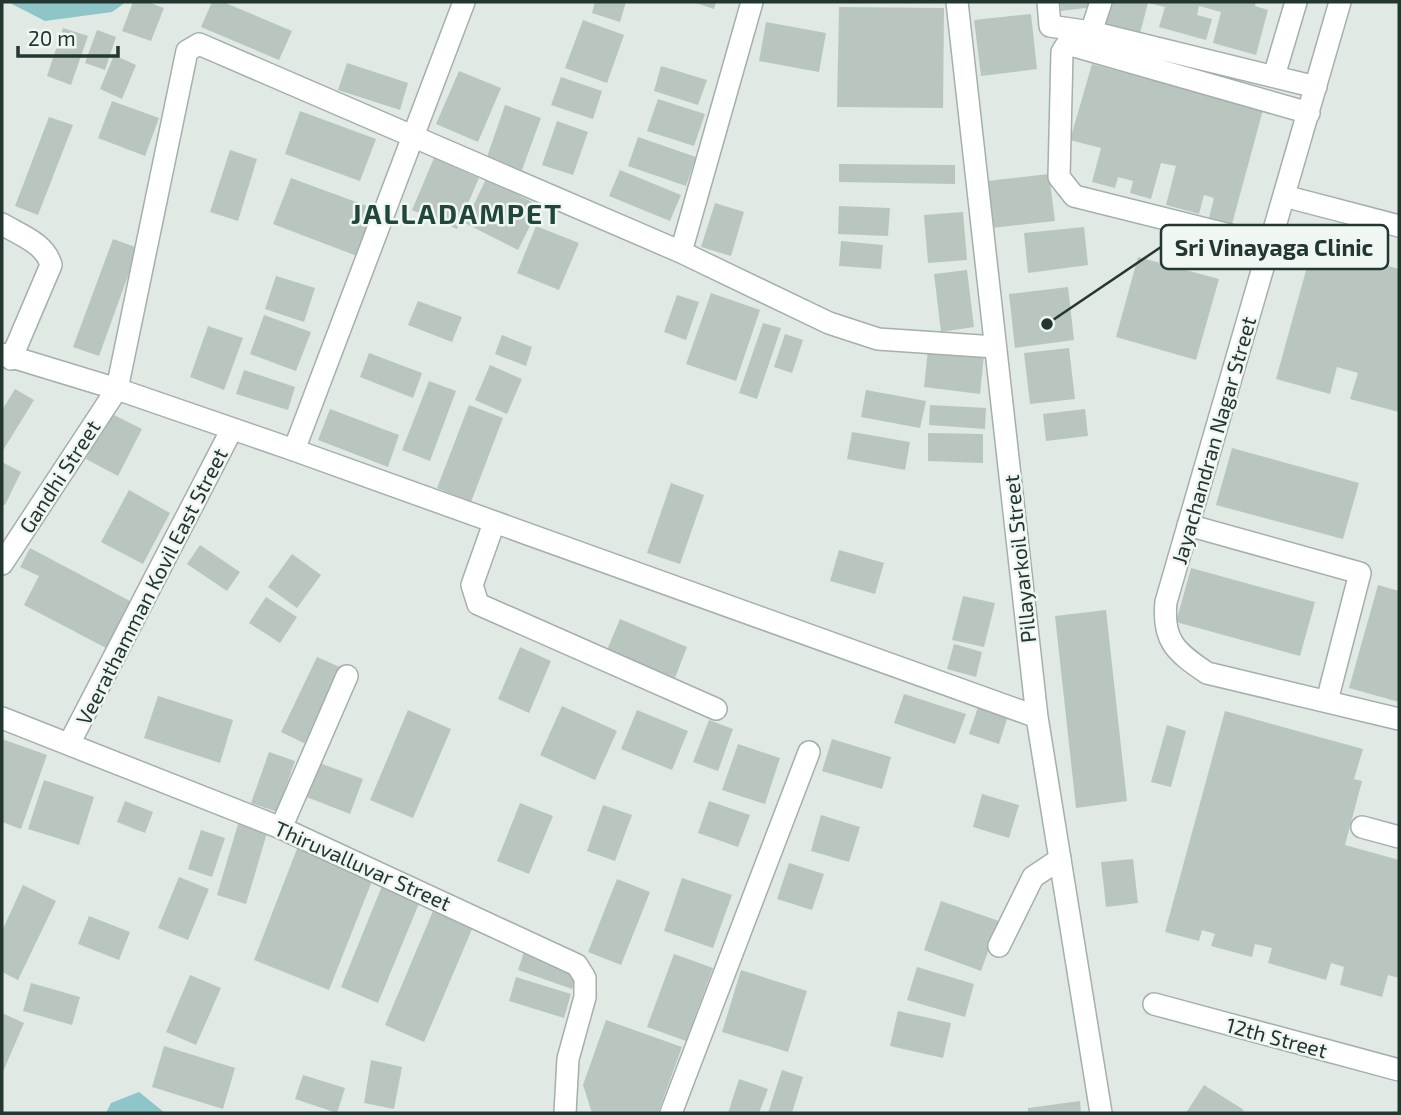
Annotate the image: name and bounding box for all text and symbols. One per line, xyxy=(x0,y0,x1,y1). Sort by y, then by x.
scale bar xyxy=(18,14,117,58)
text: 20 m xyxy=(28,25,76,50)
district label: JALLADAMPET xyxy=(351,196,563,230)
callout: Sri Vinayaga Clinic xyxy=(1161,225,1388,269)
text: Sri Vinayaga Clinic xyxy=(1175,233,1374,261)
street label: Jayachandran Nagar Street xyxy=(1166,313,1260,567)
street label: Gandhi Street xyxy=(13,415,105,537)
street label: Veerathamman Kovil East Street xyxy=(70,444,232,728)
street label: Pillayarkoil Street xyxy=(998,474,1040,644)
street label: Thiruvalluvar Street xyxy=(271,815,455,915)
street label: 12th Street xyxy=(1224,1012,1330,1062)

